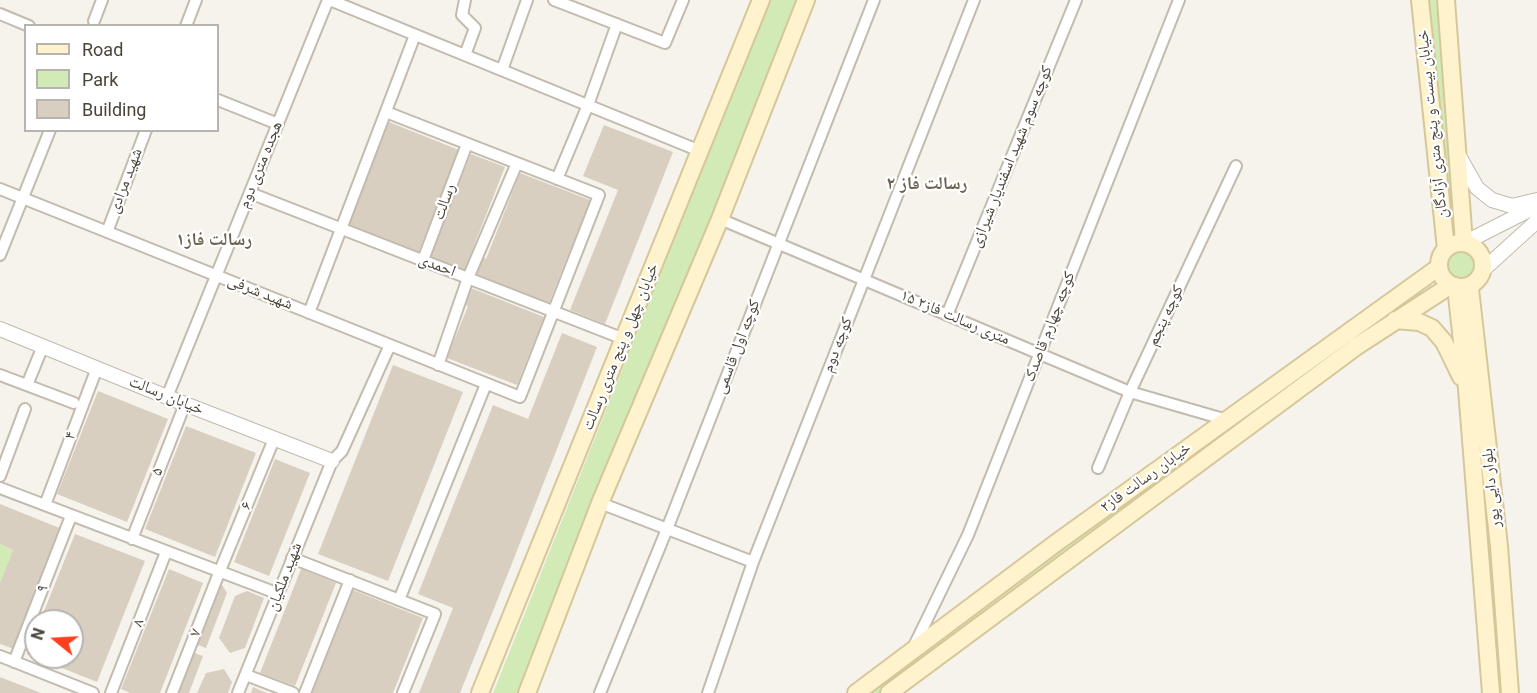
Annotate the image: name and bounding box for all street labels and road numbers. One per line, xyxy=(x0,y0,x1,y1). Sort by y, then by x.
street label: خیابان بیست و پنج متری آزادگان xyxy=(1414,29,1452,219)
street label: کوچه سوم شهید اسفندیار شیرازی xyxy=(967,63,1057,251)
street label: هجده متری دوم xyxy=(235,119,287,211)
street label: شهید مرادی xyxy=(105,146,147,216)
street label: رسالت xyxy=(430,181,460,223)
street label: احمدی xyxy=(416,250,458,282)
street label: خیابان چهل و پنج متری رسالت xyxy=(579,261,663,433)
street label: کوچه چهارم قاصدک xyxy=(1020,269,1080,385)
street label: شهید شرفی xyxy=(225,271,295,315)
street label: کوچه پنجم xyxy=(1144,283,1188,349)
street label: ۱۵ متری رسالت فاز۲ xyxy=(897,286,1013,350)
street label: کوچه اول قاسمی xyxy=(711,297,765,397)
street label: کوچه دوم xyxy=(819,315,857,375)
street label: خیابان رسالت xyxy=(126,372,206,420)
street label: ۴ xyxy=(61,429,81,443)
street label: خیابان رسالت فاز۲ xyxy=(1097,439,1195,517)
street label: بلوار دایی پور xyxy=(1478,447,1506,529)
street label: ۵ xyxy=(148,465,168,479)
street label: ۶ xyxy=(237,499,257,513)
street label: شهید ملکیان xyxy=(263,540,307,614)
street label: ۹ xyxy=(33,582,53,596)
street label: ۸ xyxy=(129,616,149,630)
street label: ۷ xyxy=(186,626,206,640)

